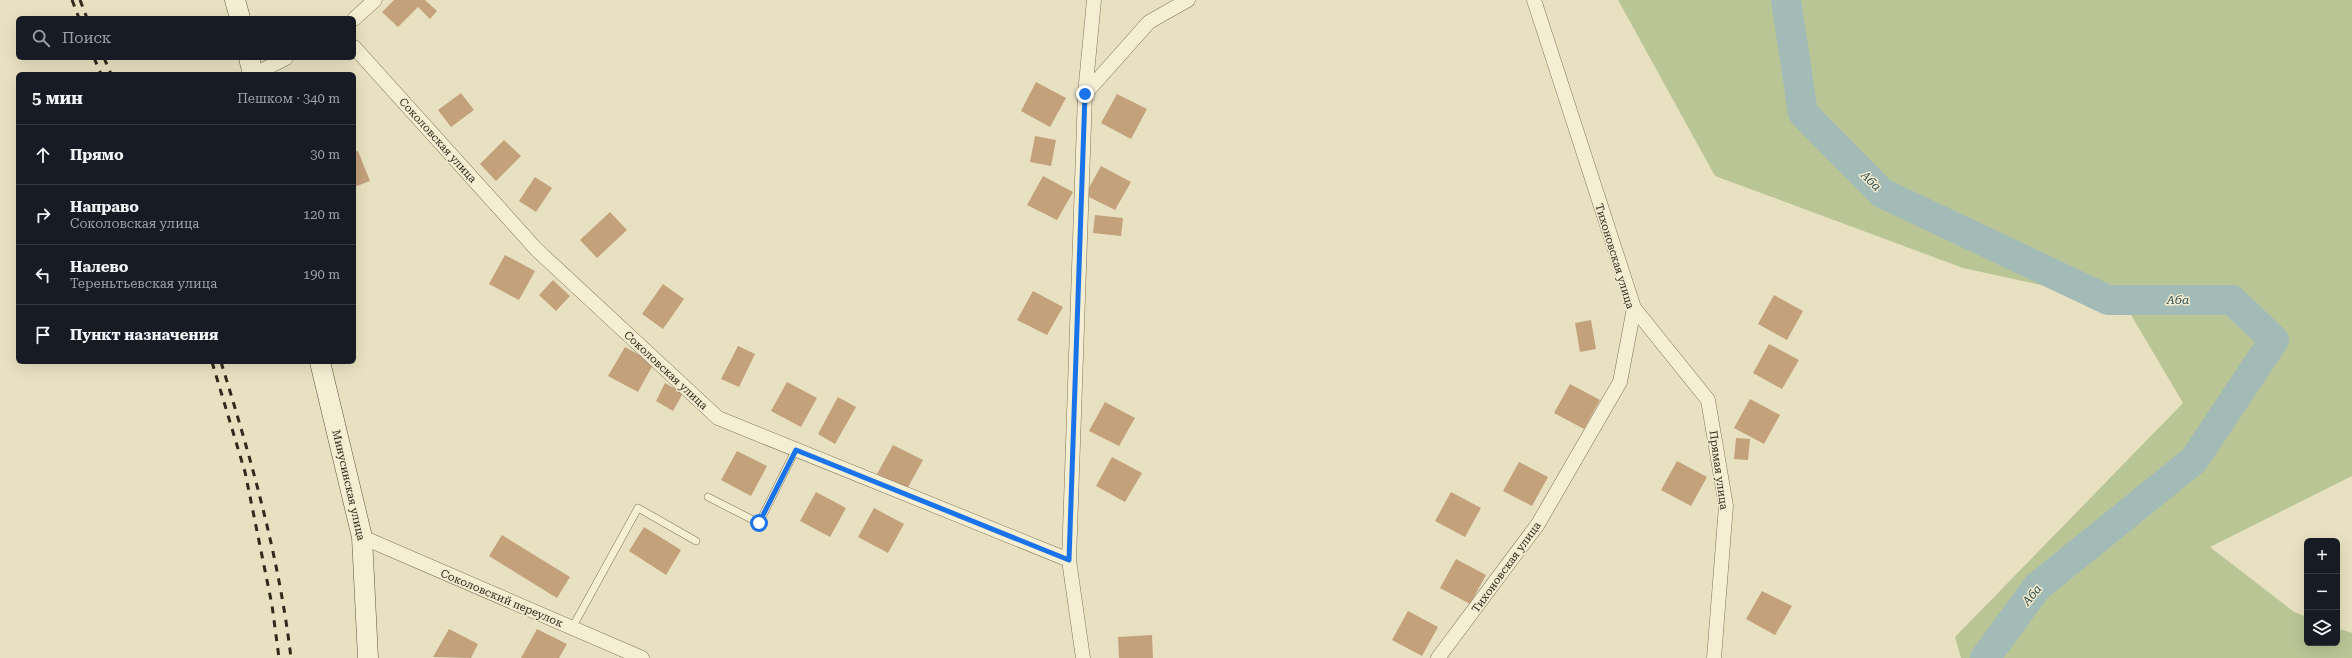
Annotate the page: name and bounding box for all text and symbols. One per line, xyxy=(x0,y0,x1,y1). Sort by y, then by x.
search box xyxy=(16,16,356,60)
icon: search xyxy=(30,27,52,49)
text: Поиск xyxy=(62,29,111,47)
route end xyxy=(1076,85,1094,103)
text: 5 мин xyxy=(32,88,83,108)
text: Пешком · 340 m xyxy=(237,91,340,106)
street label: Соколовская улица xyxy=(396,95,479,185)
icon: ahead xyxy=(32,144,54,166)
text: Прямо xyxy=(70,146,124,164)
text: 30 m xyxy=(310,147,340,162)
water label: Аба xyxy=(1857,167,1884,194)
text: Направо xyxy=(70,198,139,216)
street label: Тихоновская улица xyxy=(1592,202,1637,310)
icon: right xyxy=(32,204,54,226)
text: 120 m xyxy=(303,207,340,222)
text: Соколовская улица xyxy=(70,216,199,231)
text: Налево xyxy=(70,258,129,276)
icon: left xyxy=(32,264,54,286)
text: 190 m xyxy=(303,267,340,282)
text: Тереньтьевская улица xyxy=(70,276,217,291)
water label: Аба xyxy=(2166,293,2189,307)
icon: arrive xyxy=(32,324,54,346)
text: Пункт назначения xyxy=(70,326,218,344)
street label: Соколовская улица xyxy=(621,328,710,412)
street label: Минусинская улица xyxy=(329,428,368,542)
street label: Прямая улица xyxy=(1706,430,1731,511)
route start xyxy=(750,514,768,532)
street label: Тихоновская улица xyxy=(1469,519,1544,615)
map controls xyxy=(2304,538,2340,646)
button: + xyxy=(2304,538,2340,574)
street label: Соколовский переулок xyxy=(439,567,565,630)
button: − xyxy=(2304,574,2340,610)
water label: Аба xyxy=(2019,582,2045,609)
button: layers xyxy=(2304,610,2340,646)

